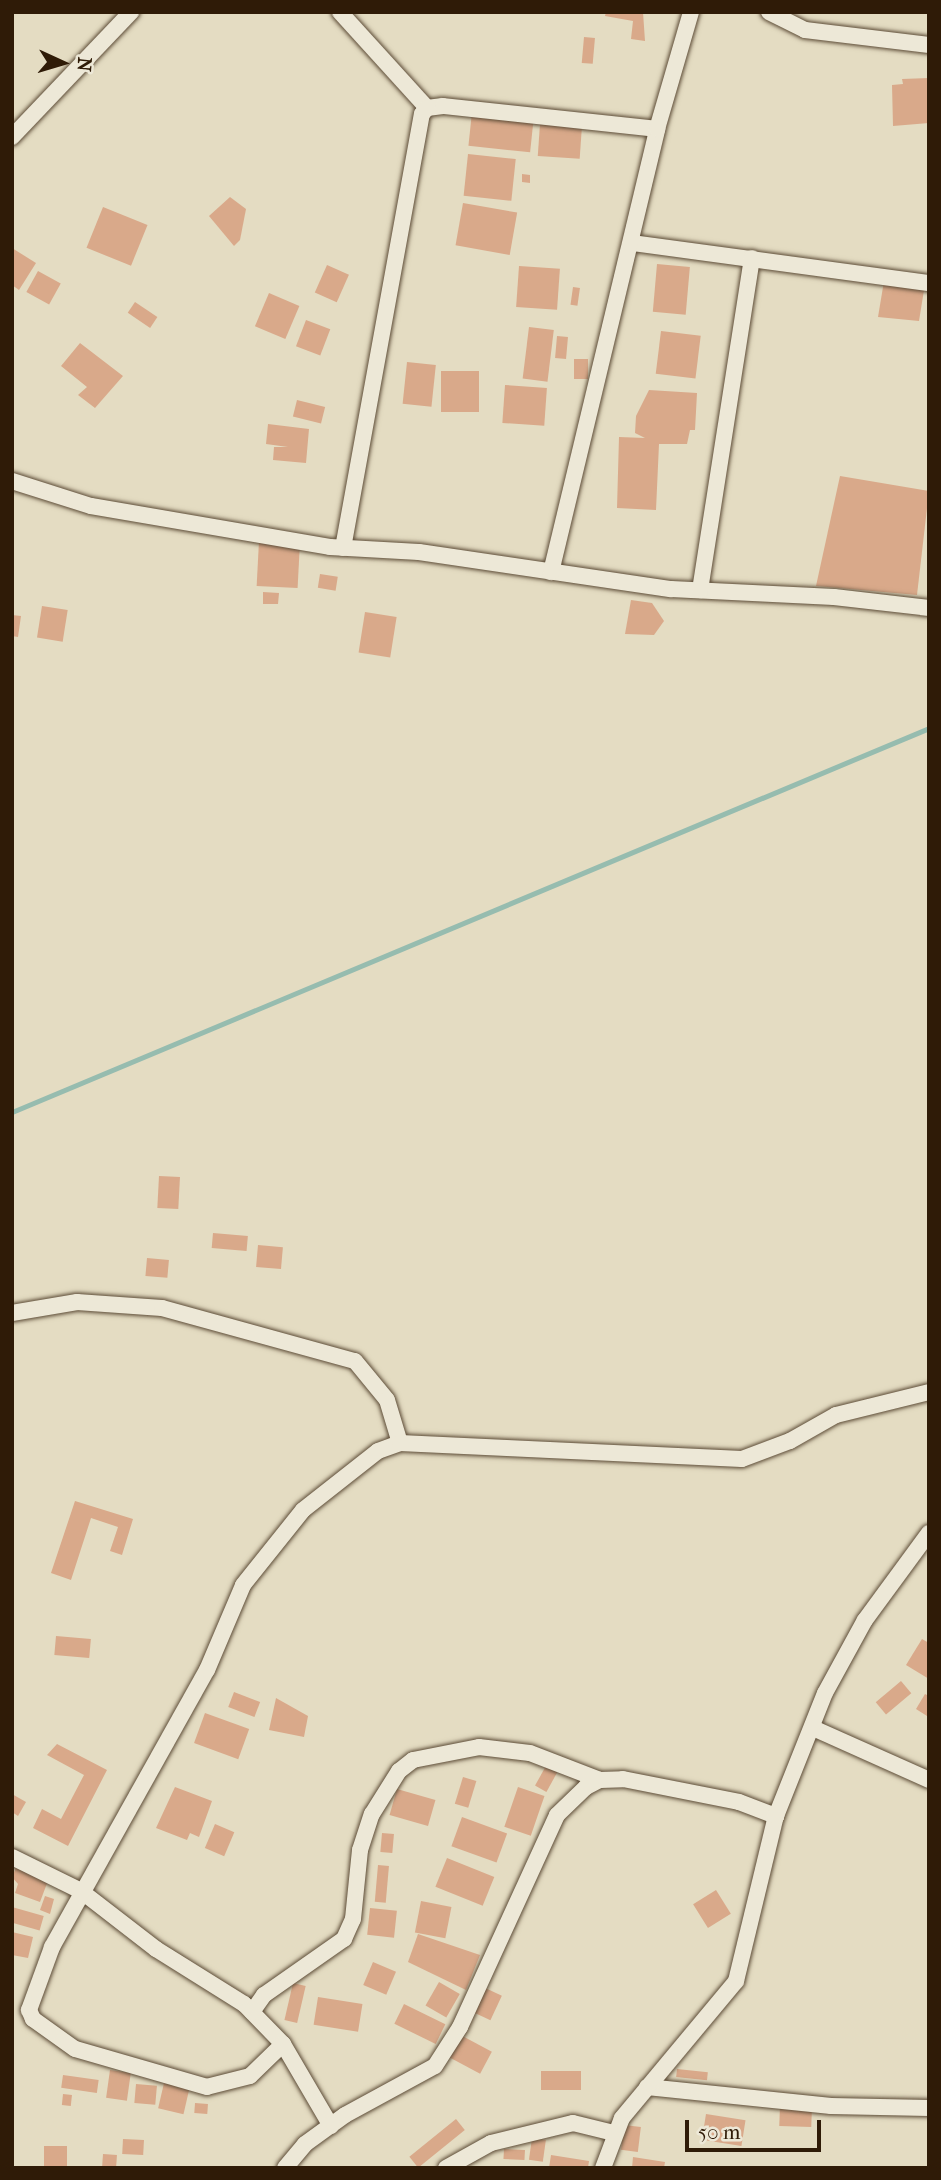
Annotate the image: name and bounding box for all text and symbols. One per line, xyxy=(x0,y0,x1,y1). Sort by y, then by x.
north arrow xyxy=(28,28,98,98)
text: N xyxy=(72,56,95,72)
scale bar xyxy=(689,2106,825,2150)
text: 50 m xyxy=(698,2120,741,2144)

